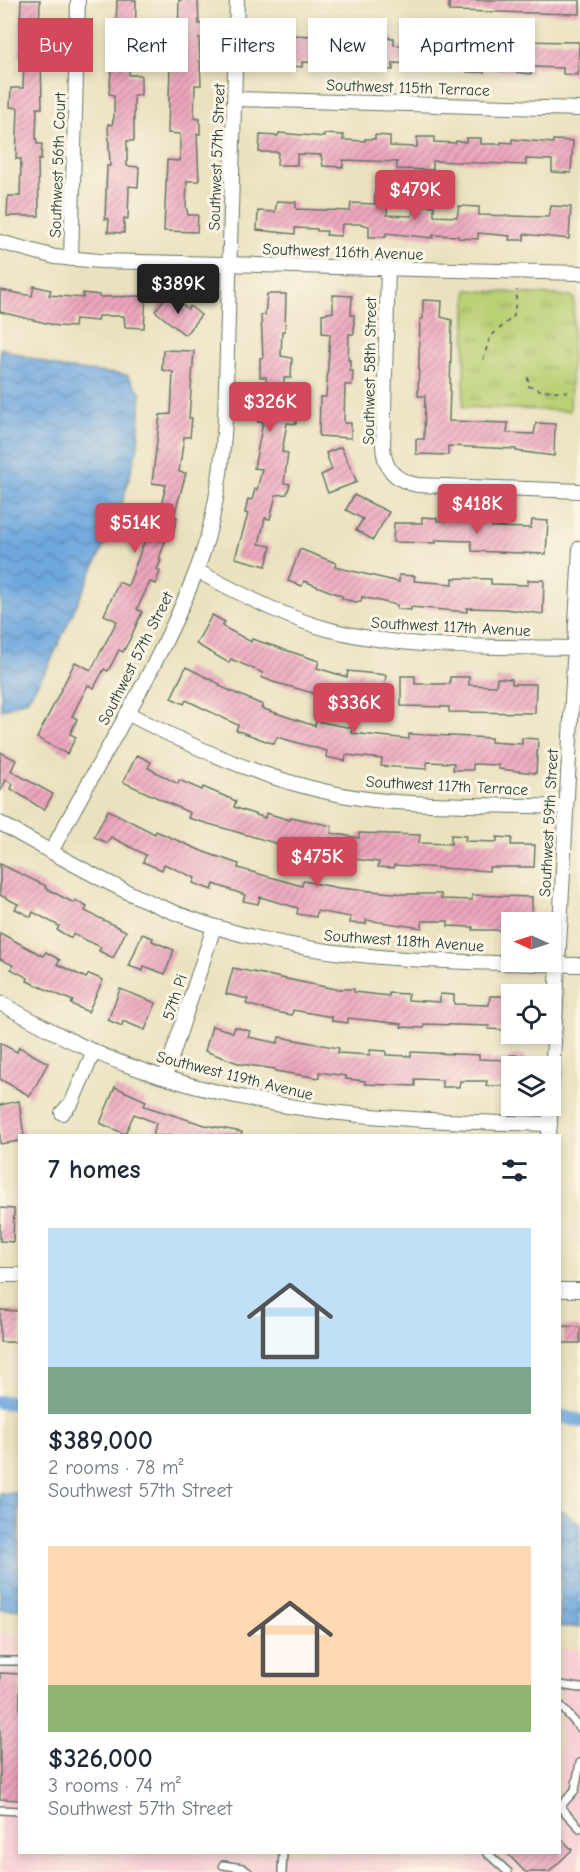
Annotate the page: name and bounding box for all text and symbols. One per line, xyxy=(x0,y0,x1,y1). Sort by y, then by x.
chip: Buy xyxy=(18,18,93,72)
chip: Rent xyxy=(105,18,188,72)
chip: Filters xyxy=(200,18,296,72)
chip: New xyxy=(308,18,387,72)
chip: Apartment xyxy=(399,18,535,72)
street label: Southwest 115th Terrace xyxy=(326,76,490,100)
street label: Southwest 57th Street xyxy=(205,83,229,231)
street label: Southwest 56th Court xyxy=(46,91,70,238)
pin: $479K xyxy=(373,170,457,221)
text: $479K xyxy=(389,178,441,201)
street label: Southwest 116th Avenue xyxy=(262,240,424,264)
pin: $389K xyxy=(136,264,220,315)
text: $389K xyxy=(151,272,205,295)
street label: Southwest 58th Street xyxy=(360,296,380,445)
pin: $326K xyxy=(228,382,312,433)
text: $326K xyxy=(243,390,297,413)
pin: $418K xyxy=(435,484,519,535)
text: $418K xyxy=(452,492,502,515)
pin: $514K xyxy=(93,503,177,554)
text: $514K xyxy=(110,511,160,534)
street label: Southwest 57th Street xyxy=(94,588,178,728)
street label: Southwest 117th Avenue xyxy=(371,614,531,640)
pin: $336K xyxy=(312,683,396,734)
text: $336K xyxy=(327,691,381,714)
street label: Southwest 59th Street xyxy=(536,748,562,898)
street label: Southwest 117th Terrace xyxy=(365,773,529,799)
pin: $475K xyxy=(275,837,359,888)
text: $475K xyxy=(291,845,343,868)
north arrow xyxy=(501,912,561,972)
map controls xyxy=(501,912,561,1116)
street label: Southwest 118th Avenue xyxy=(323,926,485,956)
street label: 57th Pi xyxy=(159,972,191,1023)
button: locate xyxy=(501,984,561,1044)
street label: Southwest 119th Avenue xyxy=(155,1048,315,1104)
button: layers xyxy=(501,1056,561,1116)
icon: filters xyxy=(498,1154,531,1187)
text: 7 homes xyxy=(48,1155,141,1185)
icon: home xyxy=(236,1267,344,1375)
text: $389,000 xyxy=(48,1426,153,1456)
text: 2 rooms · 78 m² xyxy=(48,1456,184,1479)
text: Southwest 57th Street xyxy=(48,1479,232,1502)
icon: home xyxy=(236,1585,344,1693)
text: $326,000 xyxy=(48,1744,153,1774)
text: 3 rooms · 74 m² xyxy=(48,1774,181,1797)
text: Southwest 57th Street xyxy=(48,1797,232,1820)

